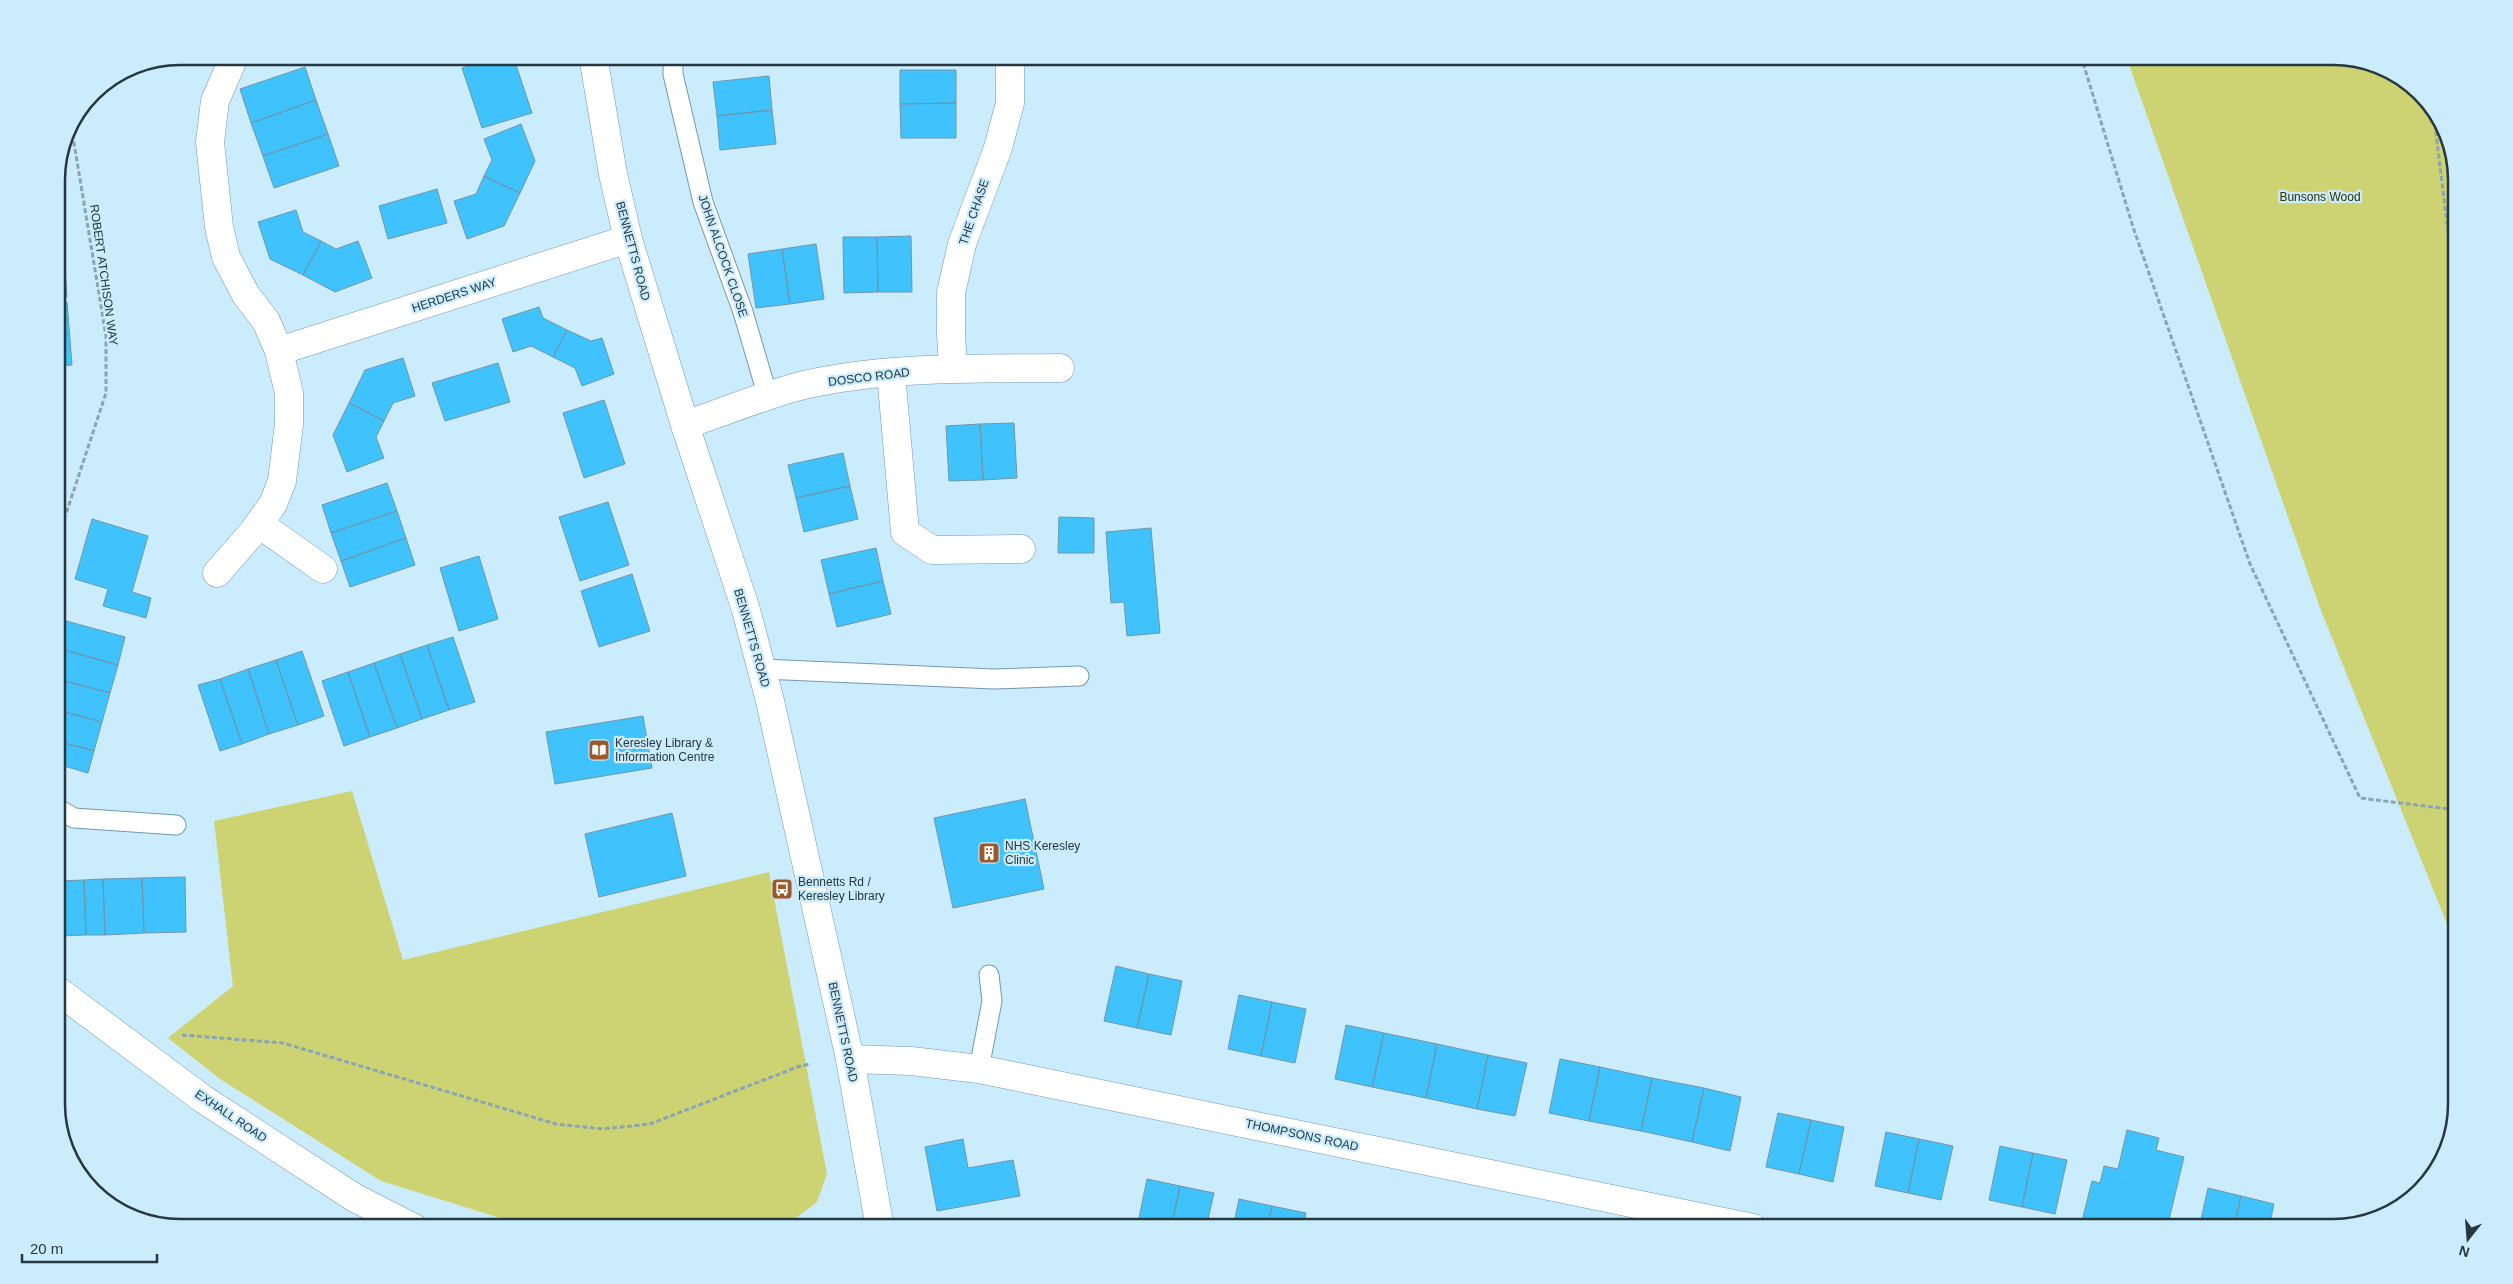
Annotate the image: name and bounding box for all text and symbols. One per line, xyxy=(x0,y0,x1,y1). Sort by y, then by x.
street label: THE CHASE xyxy=(956,177,992,247)
park label: Bunsons Wood xyxy=(2279,190,2361,204)
street label: JOHN ALCOCK CLOSE xyxy=(695,193,751,319)
street label: BENNETTS ROAD xyxy=(613,200,653,302)
street label: ROBERT ATCHISON WAY xyxy=(87,203,121,347)
street label: HERDERS WAY xyxy=(410,275,498,315)
street label: DOSCO ROAD xyxy=(827,365,911,389)
street label: BENNETTS ROAD xyxy=(731,587,773,689)
place label: Keresley Library & Information Centre xyxy=(615,736,715,764)
library icon: Keresley Library & Information Centre xyxy=(587,738,611,762)
place label: NHS Keresley Clinic xyxy=(1005,839,1080,867)
building icon: NHS Keresley Clinic xyxy=(977,841,1001,865)
place label: Bennetts Rd / Keresley Library xyxy=(798,875,885,903)
bus stop icon: Bennetts Rd / Keresley Library xyxy=(770,877,794,901)
street label: BENNETTS ROAD xyxy=(826,981,861,1084)
street label: EXHALL ROAD xyxy=(192,1087,270,1145)
street label: THOMPSONS ROAD xyxy=(1244,1116,1360,1154)
north arrow xyxy=(2443,1214,2493,1264)
scale bar xyxy=(22,1232,158,1264)
text: 20 m xyxy=(30,1240,63,1257)
text: N xyxy=(2457,1242,2471,1261)

